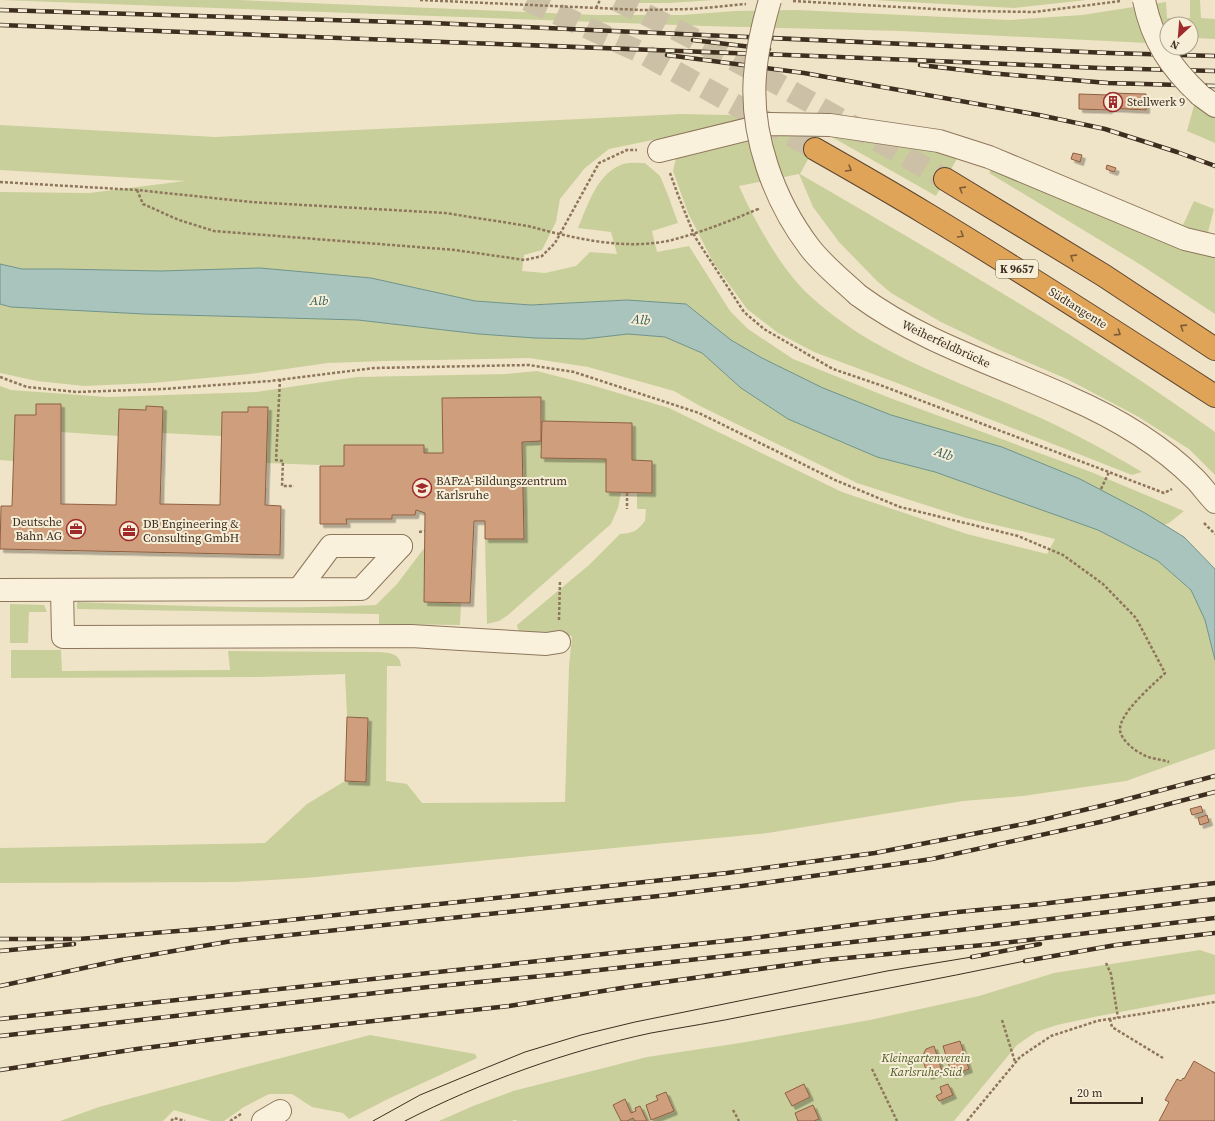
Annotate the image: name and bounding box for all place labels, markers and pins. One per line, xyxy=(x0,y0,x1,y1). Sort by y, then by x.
building icon: Stellwerk 9 xyxy=(1102,91,1124,113)
place label: Stellwerk 9 xyxy=(1127,94,1185,110)
place label: BAFzA-Bildungszentrum Karlsruhe xyxy=(436,473,567,503)
school or university icon: BAFzA-Bildungszentrum Karlsruhe xyxy=(411,477,433,499)
place label: Deutsche Bahn AG xyxy=(12,514,62,544)
place label: DB Engineering & Consulting GmbH xyxy=(143,516,239,546)
office icon: Deutsche Bahn AG xyxy=(65,518,87,540)
office icon: DB Engineering & Consulting GmbH xyxy=(118,520,140,542)

